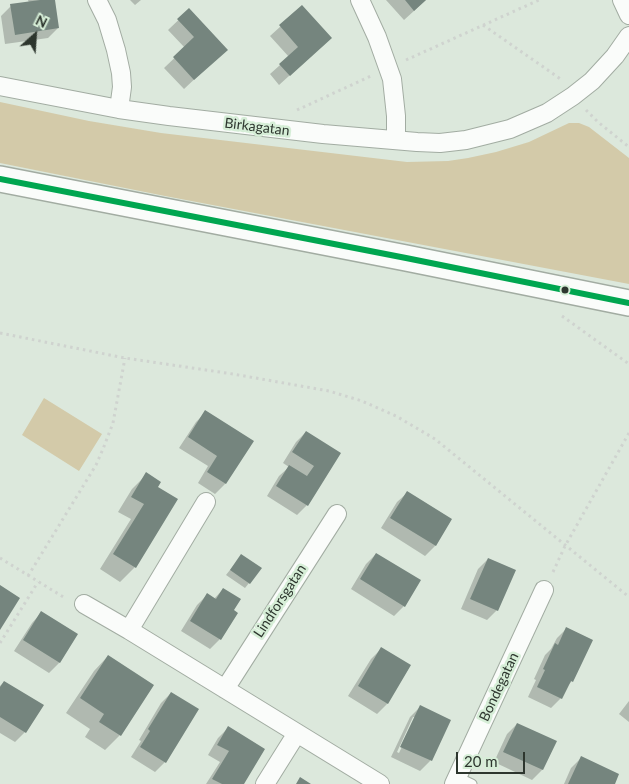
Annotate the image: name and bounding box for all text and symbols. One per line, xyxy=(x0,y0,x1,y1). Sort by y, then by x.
north arrow xyxy=(10,10,60,60)
text: N xyxy=(33,11,50,31)
street label: Birkagatan xyxy=(224,115,290,139)
unlabelled marker xyxy=(560,285,570,295)
street label: Lindforsgatan xyxy=(250,561,310,641)
street label: Bondegatan xyxy=(476,650,522,724)
scale bar xyxy=(459,742,528,774)
text: 20 m xyxy=(464,752,498,770)

